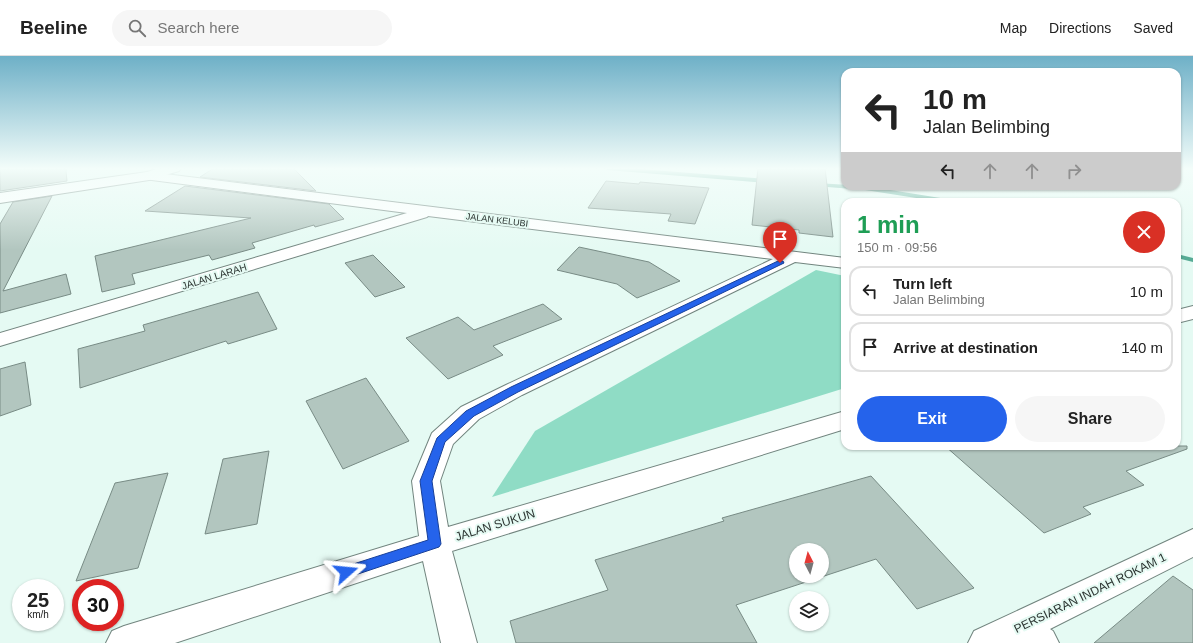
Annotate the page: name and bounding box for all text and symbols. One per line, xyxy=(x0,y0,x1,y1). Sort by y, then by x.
search box xyxy=(112,10,392,46)
text: Beeline xyxy=(20,17,88,38)
icon: search xyxy=(126,17,148,39)
text: Search here xyxy=(158,19,239,36)
text: Map xyxy=(1000,20,1027,36)
text: Directions xyxy=(1049,20,1111,36)
text: Saved xyxy=(1133,20,1173,36)
icon: left xyxy=(857,84,909,136)
text: 10 m xyxy=(923,84,987,115)
text: Jalan Belimbing xyxy=(923,117,1050,137)
icon: left xyxy=(937,160,959,182)
icon: ahead xyxy=(979,160,1001,182)
icon: ahead xyxy=(1021,160,1043,182)
icon: right xyxy=(1063,160,1085,182)
street label: JALAN KELUBI xyxy=(465,211,529,229)
text: 1 min xyxy=(857,211,920,238)
button: close xyxy=(1123,211,1165,253)
pin xyxy=(763,222,797,263)
icon: arrive xyxy=(769,228,791,250)
text: 150 m · 09:56 xyxy=(857,240,937,255)
street label: JALAN LARAH xyxy=(180,261,248,292)
text: Turn left xyxy=(893,275,952,292)
icon: left xyxy=(859,280,881,302)
text: 10 m xyxy=(1130,283,1163,300)
text: Jalan Belimbing xyxy=(893,292,985,307)
icon: arrive xyxy=(859,336,881,358)
text: Arrive at destination xyxy=(893,339,1038,356)
text: 140 m xyxy=(1121,339,1163,356)
button: Exit xyxy=(857,396,1007,442)
button: Share xyxy=(1015,396,1165,442)
street label: JALAN SUKUN xyxy=(453,506,537,544)
north arrow xyxy=(789,543,829,583)
map controls xyxy=(789,543,829,631)
street label: PERSIARAN INDAH ROKAM 1 xyxy=(1012,550,1169,636)
position arrow xyxy=(325,551,367,593)
speed limit sign: 30 xyxy=(72,579,124,631)
text: 25 xyxy=(27,589,49,611)
button: layers xyxy=(789,591,829,631)
text: km/h xyxy=(27,609,49,620)

